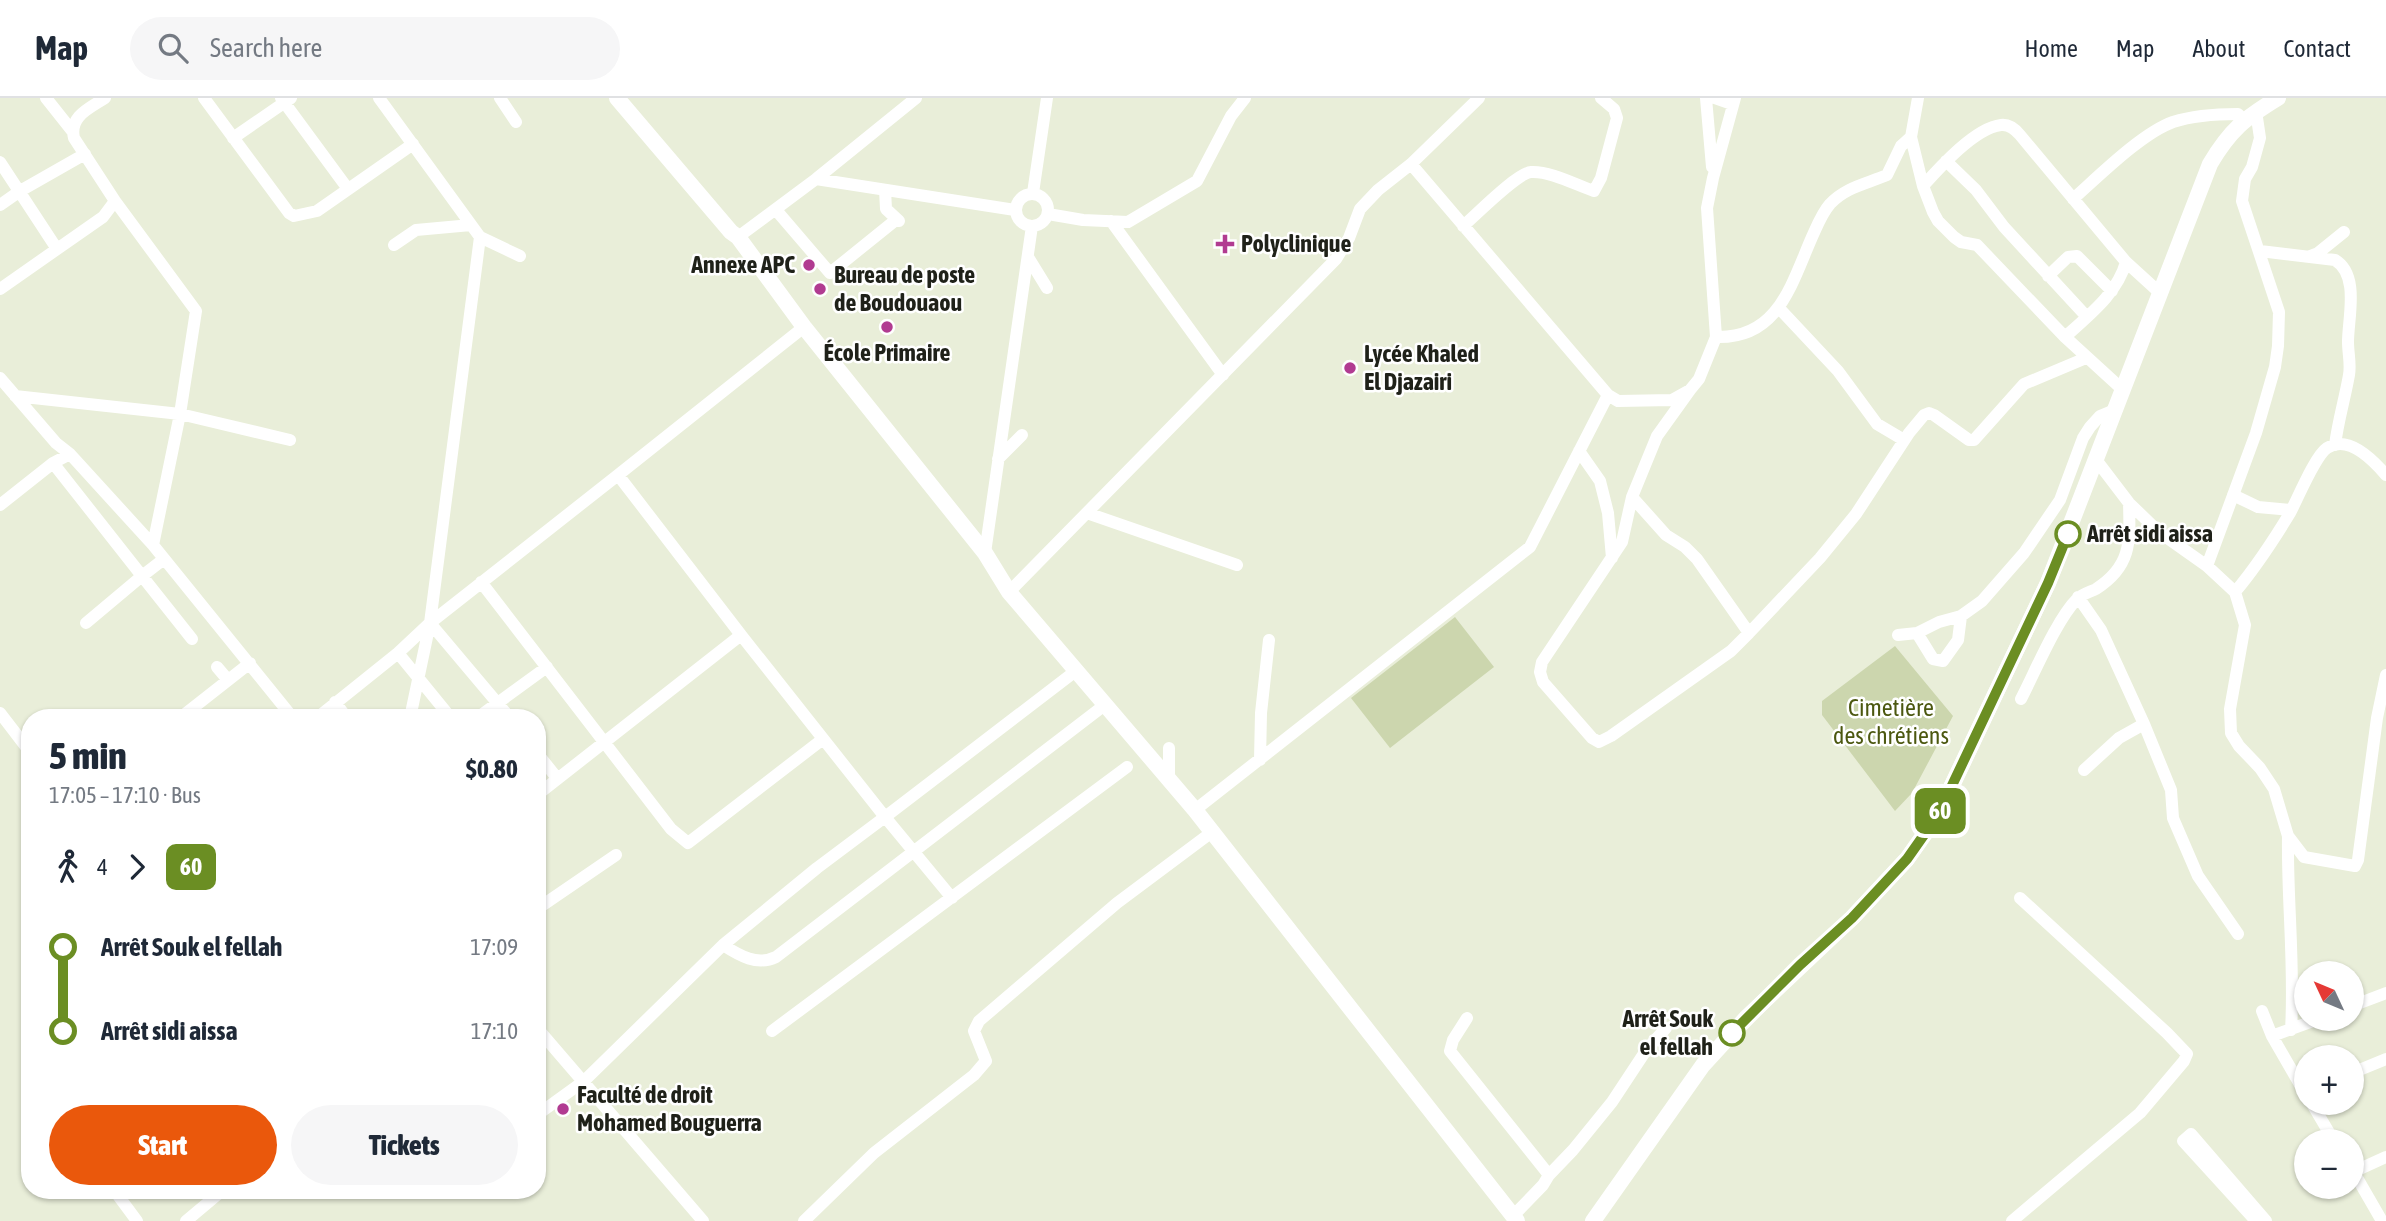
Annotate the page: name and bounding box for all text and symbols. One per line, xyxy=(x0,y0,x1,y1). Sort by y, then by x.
search box xyxy=(130,17,620,80)
text: Map xyxy=(35,29,88,67)
icon: search xyxy=(154,29,192,67)
text: Search here xyxy=(210,33,322,63)
text: Home xyxy=(2024,35,2078,62)
text: Map xyxy=(2116,35,2154,62)
text: About xyxy=(2192,35,2245,62)
text: Contact xyxy=(2283,35,2351,62)
place label: Polyclinique xyxy=(1241,230,1351,257)
marker: Polyclinique xyxy=(1215,234,1235,254)
place label: Annexe APC xyxy=(690,251,795,278)
marker: Annexe APC xyxy=(801,257,817,273)
place label: Bureau de poste de Boudouaou xyxy=(834,261,975,316)
marker: Bureau de poste de Boudouaou xyxy=(812,281,828,297)
marker: École Primaire xyxy=(879,319,895,335)
place label: École Primaire xyxy=(824,339,951,366)
place label: Lycée Khaled El Djazairi xyxy=(1364,340,1479,395)
marker: Lycée Khaled El Djazairi xyxy=(1342,360,1358,376)
place label: Arrêt sidi aissa xyxy=(2086,520,2213,547)
marker: Arrêt sidi aissa xyxy=(2055,521,2081,547)
park label: Cimetière des chrétiens xyxy=(1833,694,1949,749)
text: 5 min xyxy=(49,734,127,777)
text: $0.80 xyxy=(466,754,518,784)
text: 17:05 – 17:10 · Bus xyxy=(49,782,201,808)
line badge: 60 xyxy=(1909,788,1972,834)
text: 60 xyxy=(1929,797,1951,824)
icon: walk xyxy=(49,848,87,886)
icon: forward xyxy=(118,848,156,886)
text: 60 xyxy=(180,853,202,880)
text: 4 xyxy=(97,854,108,880)
text: Arrêt Souk el fellah xyxy=(101,932,282,962)
text: 17:09 xyxy=(470,934,518,960)
north arrow xyxy=(2294,961,2364,1031)
map controls xyxy=(2294,961,2364,1199)
place label: Arrêt Souk el fellah xyxy=(1621,1005,1713,1060)
text: Arrêt sidi aissa xyxy=(101,1016,237,1046)
text: 17:10 xyxy=(471,1018,518,1044)
marker: Arrêt Souk el fellah xyxy=(1719,1020,1745,1046)
button: + xyxy=(2294,1045,2364,1115)
place label: Faculté de droit Mohamed Bouguerra xyxy=(577,1081,762,1136)
marker: Faculté de droit Mohamed Bouguerra xyxy=(555,1101,571,1117)
button: Start xyxy=(49,1105,277,1185)
button: Tickets xyxy=(291,1105,518,1185)
button: − xyxy=(2294,1129,2364,1199)

